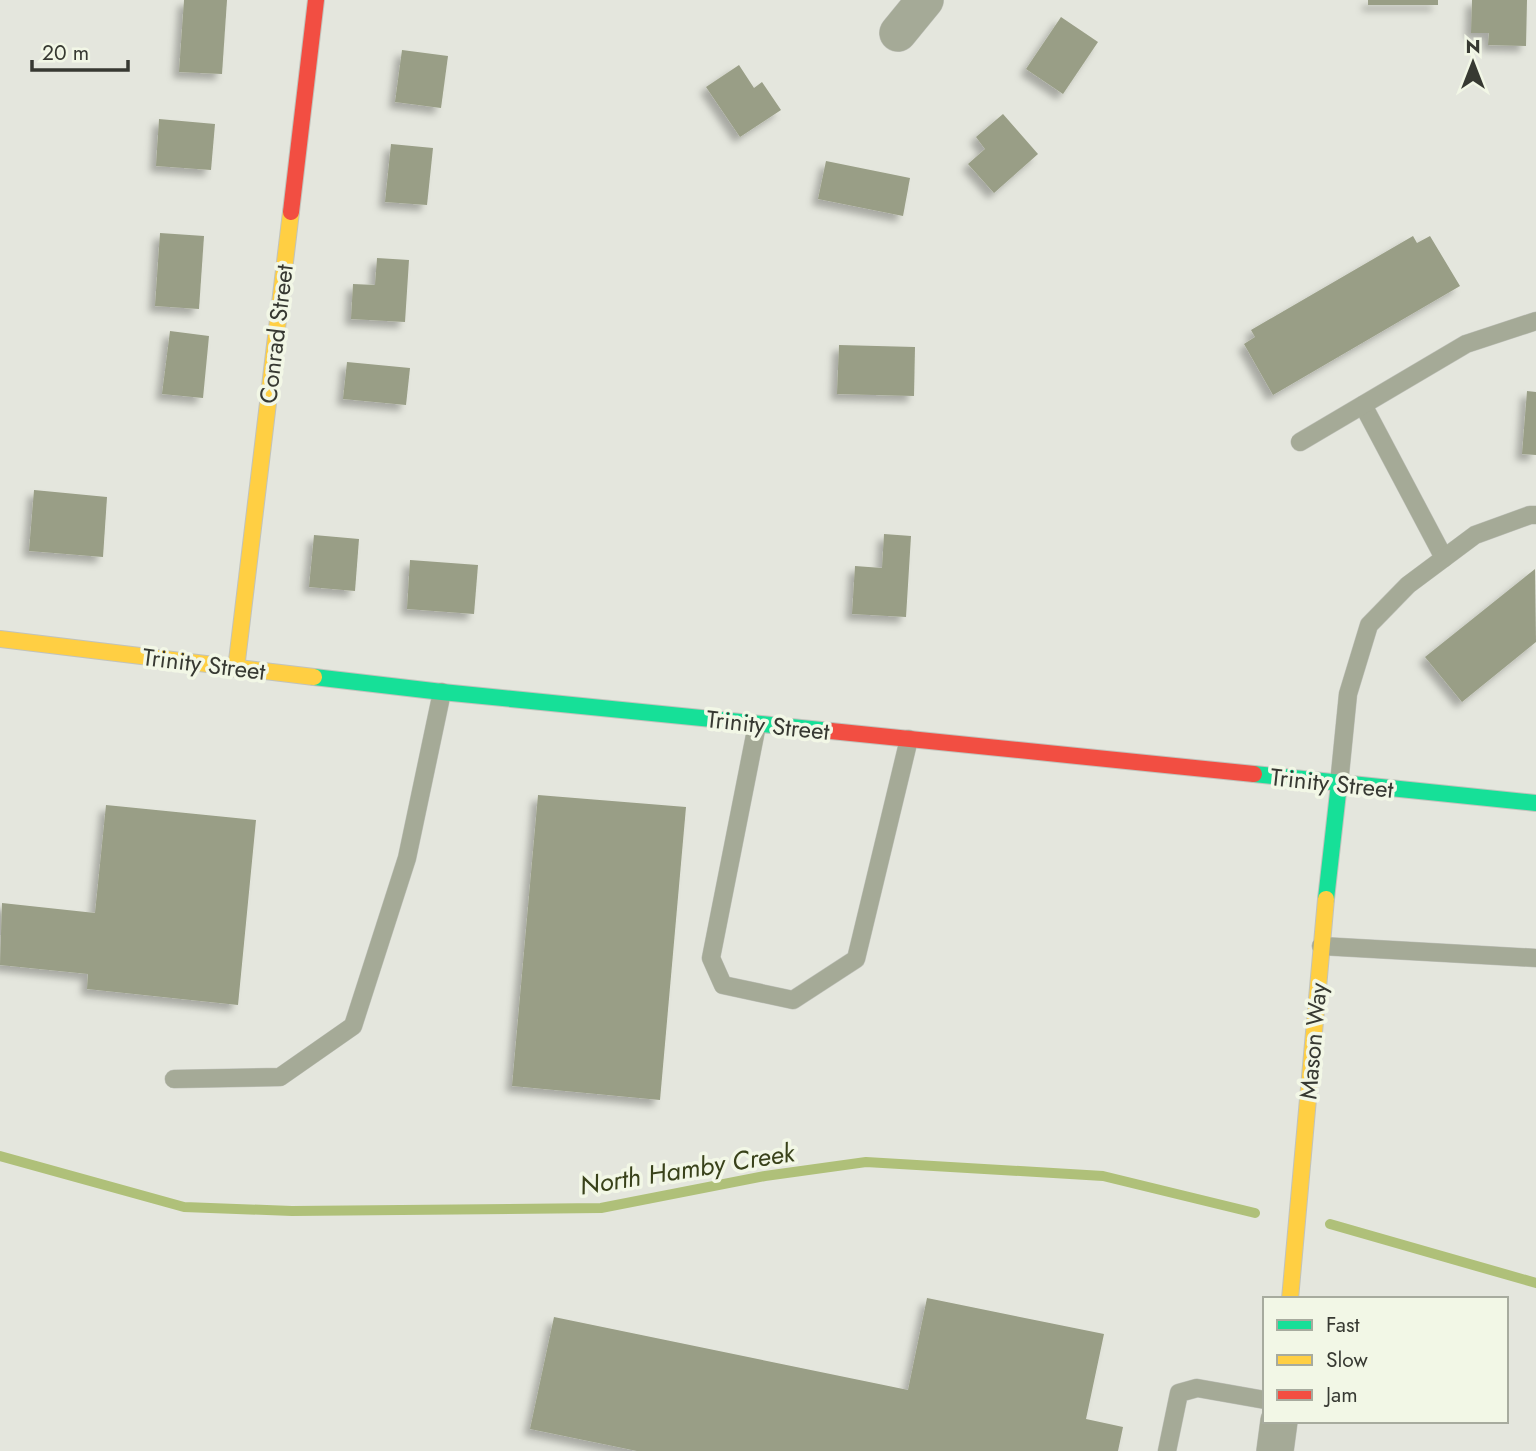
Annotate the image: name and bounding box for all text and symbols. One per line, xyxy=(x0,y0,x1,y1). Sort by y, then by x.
scale bar xyxy=(32,28,128,72)
north arrow xyxy=(1438,28,1508,98)
text: N xyxy=(1465,33,1481,60)
text: 20 m xyxy=(42,38,89,68)
street label: Conrad Street xyxy=(250,262,302,406)
street label: Trinity Street xyxy=(141,639,268,689)
street label: Trinity Street xyxy=(705,701,831,749)
street label: Trinity Street xyxy=(1269,759,1395,807)
street label: Mason Way xyxy=(1290,981,1336,1101)
water label: North Hamby Creek xyxy=(577,1133,799,1205)
legend xyxy=(1263,1297,1508,1423)
text: Fast xyxy=(1326,1310,1359,1340)
text: Slow xyxy=(1326,1345,1368,1375)
text: Jam xyxy=(1323,1380,1358,1410)

